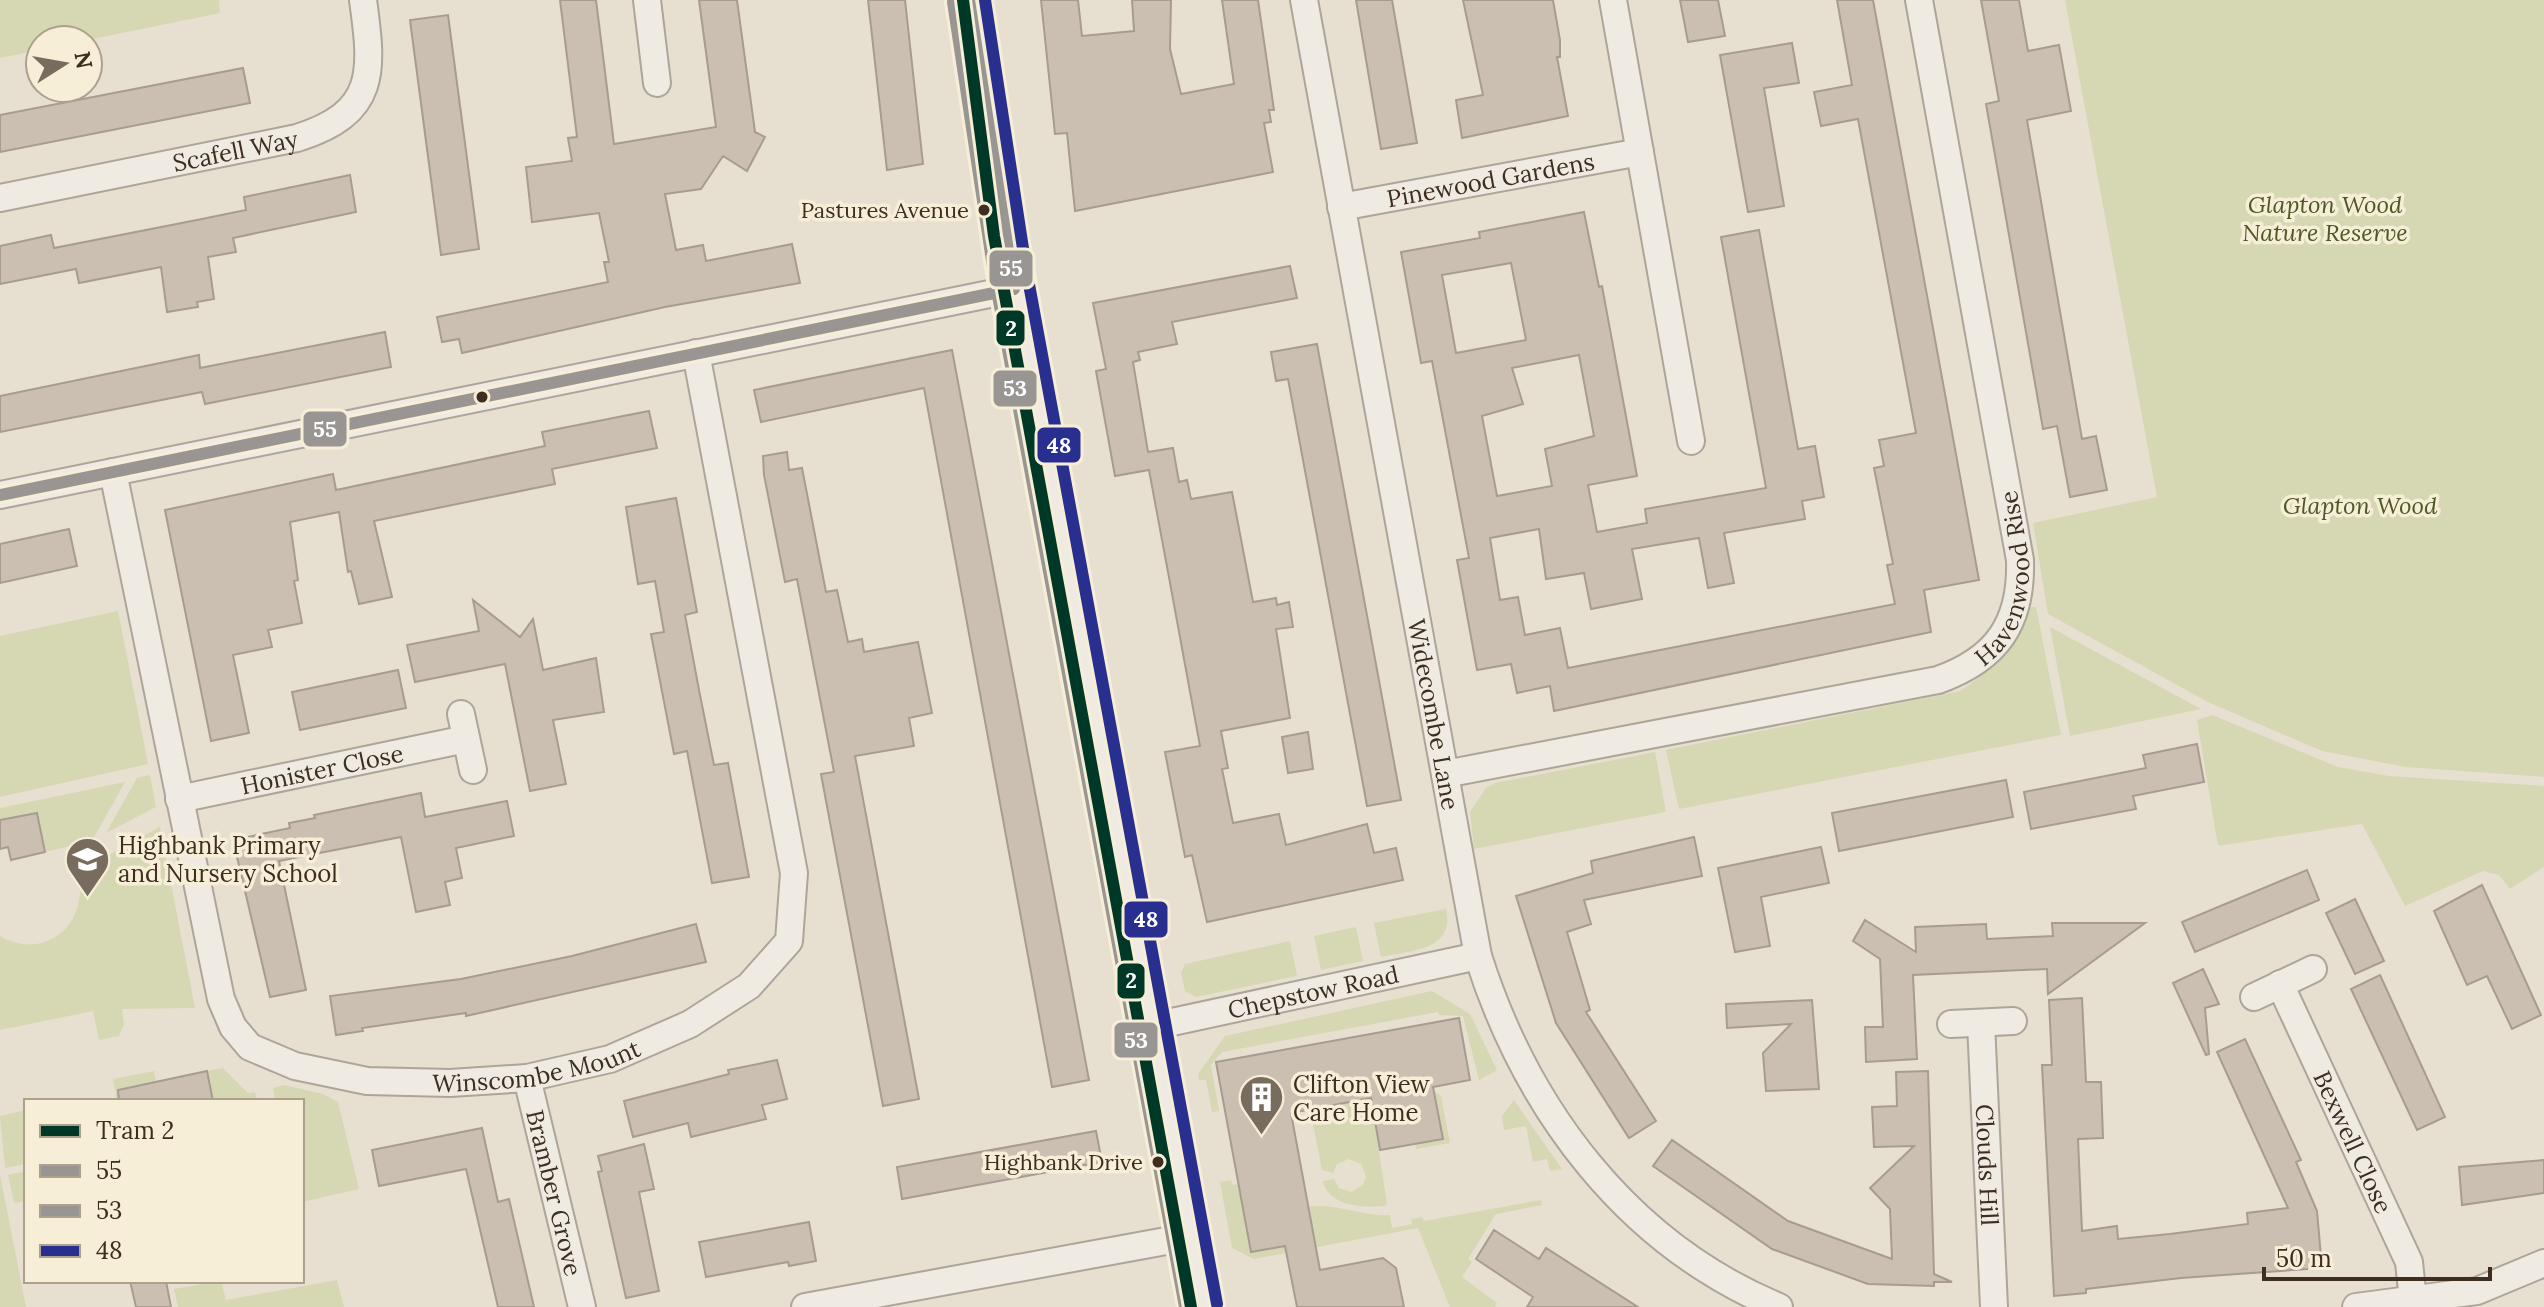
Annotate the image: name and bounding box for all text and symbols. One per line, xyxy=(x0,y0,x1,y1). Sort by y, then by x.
north arrow xyxy=(24,24,104,104)
text: N xyxy=(68,49,99,71)
street label: Scafell Way xyxy=(170,123,301,178)
street label: Pinewood Gardens xyxy=(1384,145,1597,214)
park label: Glapton Wood Nature Reserve xyxy=(2242,189,2408,248)
place label: Pastures Avenue xyxy=(801,196,969,224)
marker: Pastures Avenue xyxy=(976,202,992,218)
line badge: 55 xyxy=(988,249,1034,288)
text: 55 xyxy=(999,254,1023,282)
line badge: 2 xyxy=(995,309,1026,347)
text: 2 xyxy=(1005,314,1017,342)
line badge: 53 xyxy=(992,369,1038,408)
text: 53 xyxy=(1003,374,1027,402)
unlabelled marker xyxy=(474,389,490,405)
line badge: 55 xyxy=(302,410,348,448)
text: 55 xyxy=(313,415,337,443)
line badge: 48 xyxy=(1036,426,1082,464)
text: 48 xyxy=(1047,431,1071,459)
street label: Havenwood Rise xyxy=(1968,489,2036,672)
park label: Glapton Wood xyxy=(2283,490,2438,521)
street label: Widecombe Lane xyxy=(1401,616,1467,812)
street label: Honister Close xyxy=(238,737,406,801)
place label: Highbank Primary and Nursery School xyxy=(118,830,338,889)
school or university icon: Highbank Primary and Nursery School xyxy=(63,835,111,898)
line badge: 48 xyxy=(1123,900,1169,939)
text: 48 xyxy=(1134,905,1158,933)
street label: Chepstow Road xyxy=(1225,958,1402,1025)
line badge: 2 xyxy=(1116,962,1146,1000)
text: 2 xyxy=(1125,966,1137,994)
line badge: 53 xyxy=(1113,1021,1159,1059)
text: 53 xyxy=(1124,1026,1148,1054)
street label: Winscombe Mount xyxy=(432,1032,646,1099)
street label: Bexwell Close xyxy=(2307,1066,2400,1218)
place label: Clifton View Care Home xyxy=(1293,1069,1431,1128)
building icon: Clifton View Care Home xyxy=(1238,1074,1286,1137)
legend xyxy=(24,1099,304,1283)
street label: Clouds Hill xyxy=(1969,1103,2006,1226)
street label: Bramber Grove xyxy=(520,1106,589,1279)
text: Tram 2 xyxy=(96,1115,174,1146)
place label: Highbank Drive xyxy=(984,1148,1143,1176)
marker: Highbank Drive xyxy=(1150,1154,1166,1170)
text: 55 xyxy=(96,1155,122,1186)
text: 53 xyxy=(96,1195,122,1226)
scale bar xyxy=(2264,1231,2490,1281)
text: 48 xyxy=(96,1235,123,1266)
text: 50 m xyxy=(2276,1243,2332,1274)

